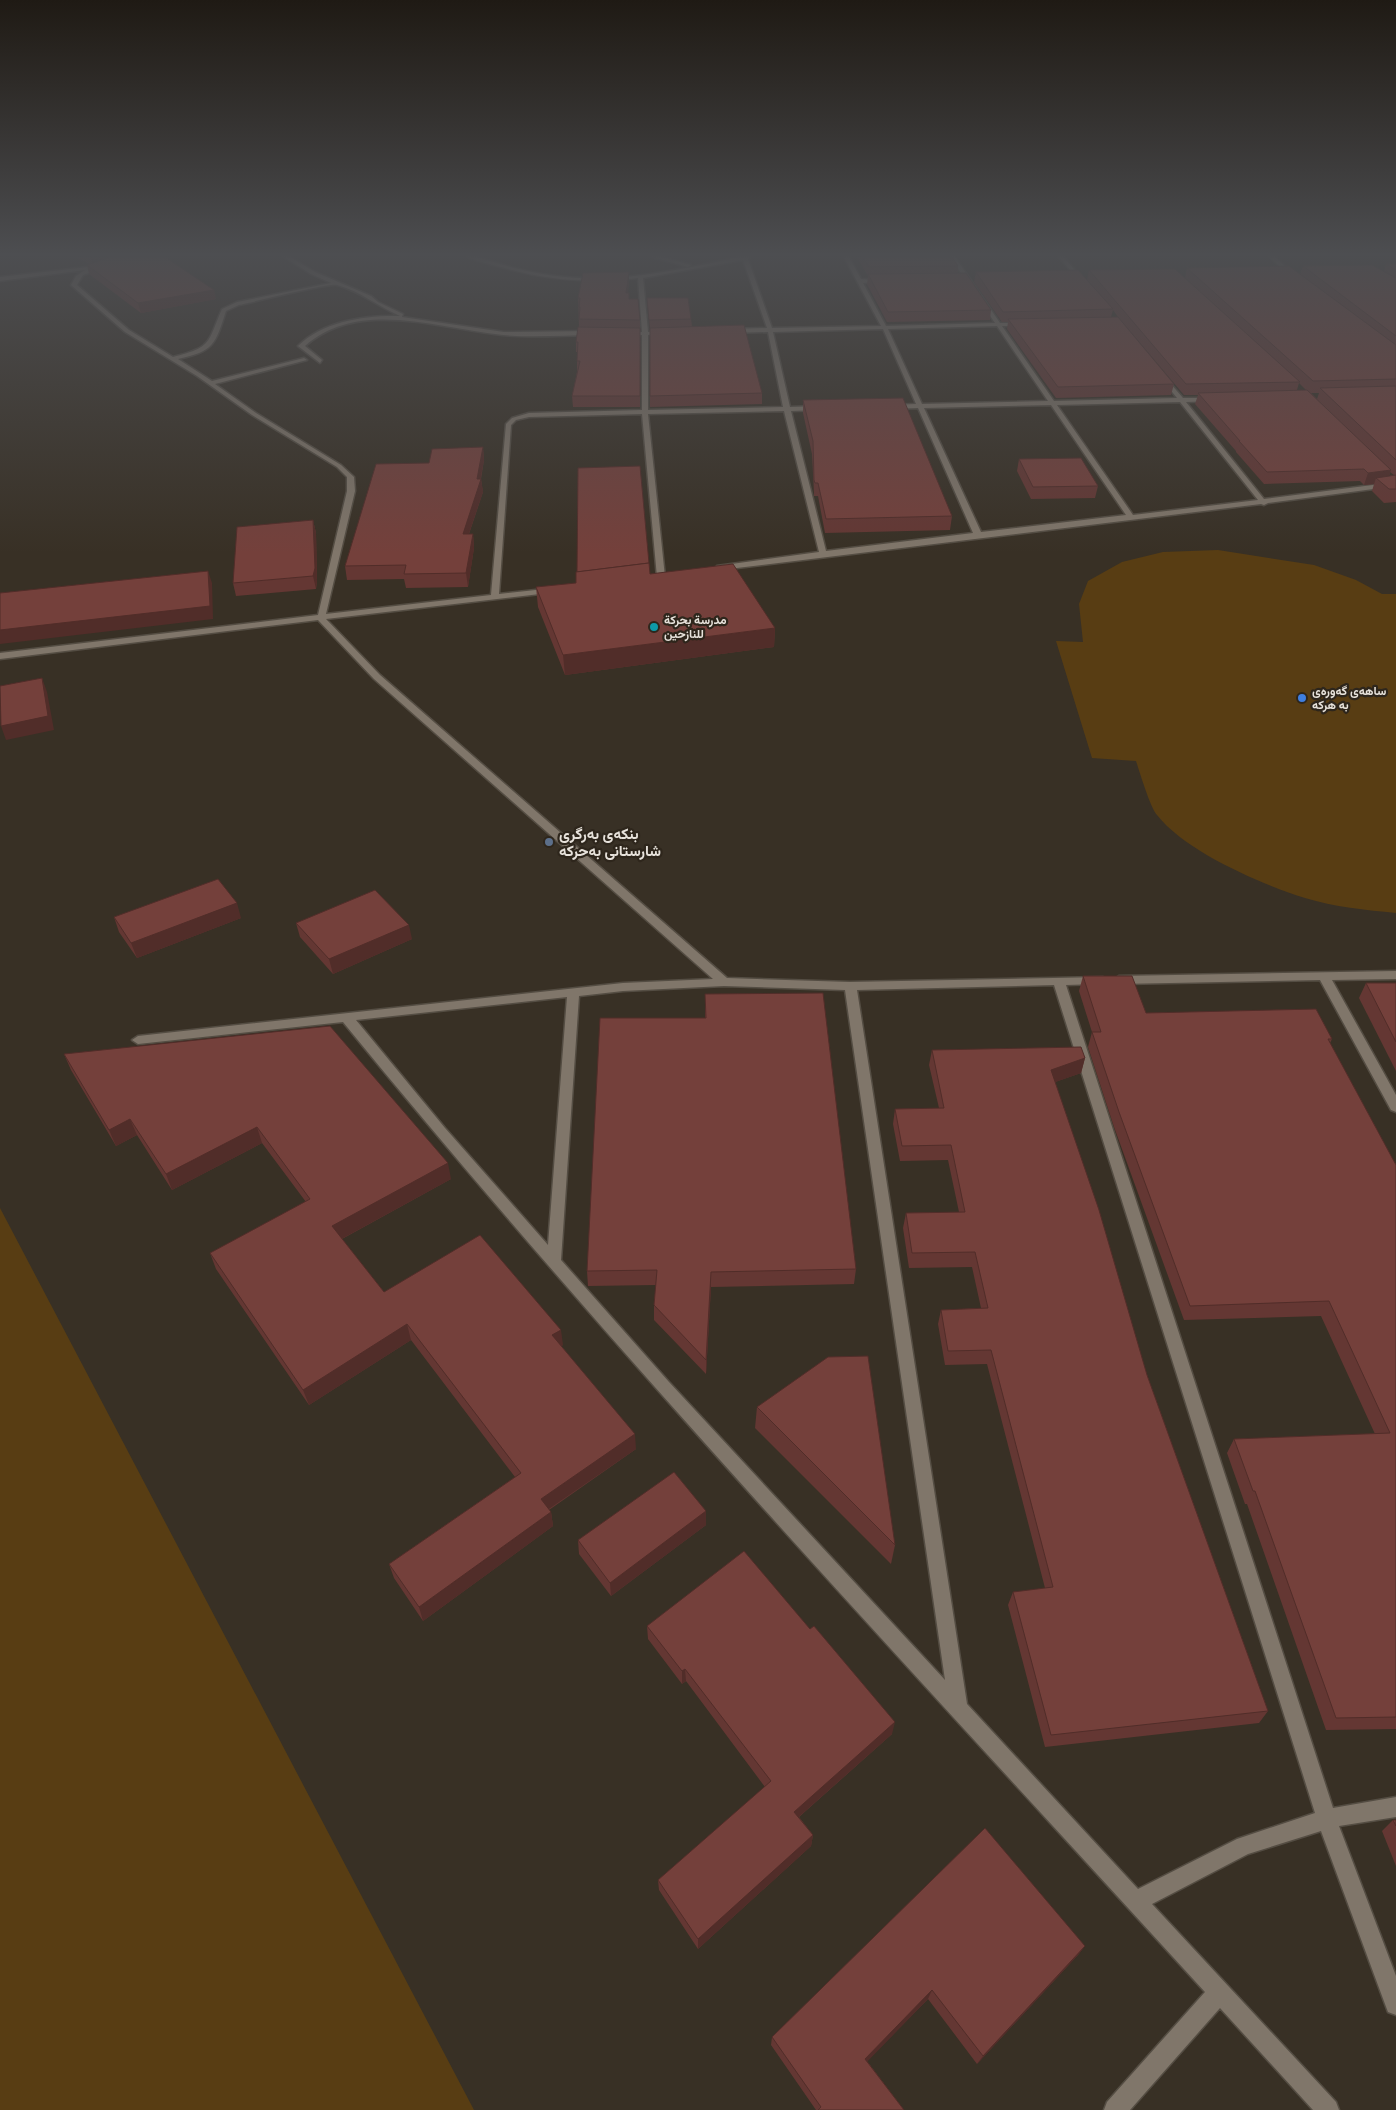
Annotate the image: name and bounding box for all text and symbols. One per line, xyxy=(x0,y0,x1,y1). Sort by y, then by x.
place label: مدرسة بحركة للنازحين xyxy=(664,612,727,642)
marker: مدرسة بحركة للنازحين xyxy=(648,621,660,633)
place label: ساهه‌ی گه‌وره‌ی به هركه‌ xyxy=(1312,683,1387,713)
marker: ساهه‌ی گه‌وره‌ی به هركه‌ xyxy=(1296,692,1308,704)
place label: بنکەی بەرگری شارستانی بەحرکە xyxy=(559,823,661,861)
marker: بنکەی بەرگری شارستانی بەحرکە xyxy=(543,836,555,848)

